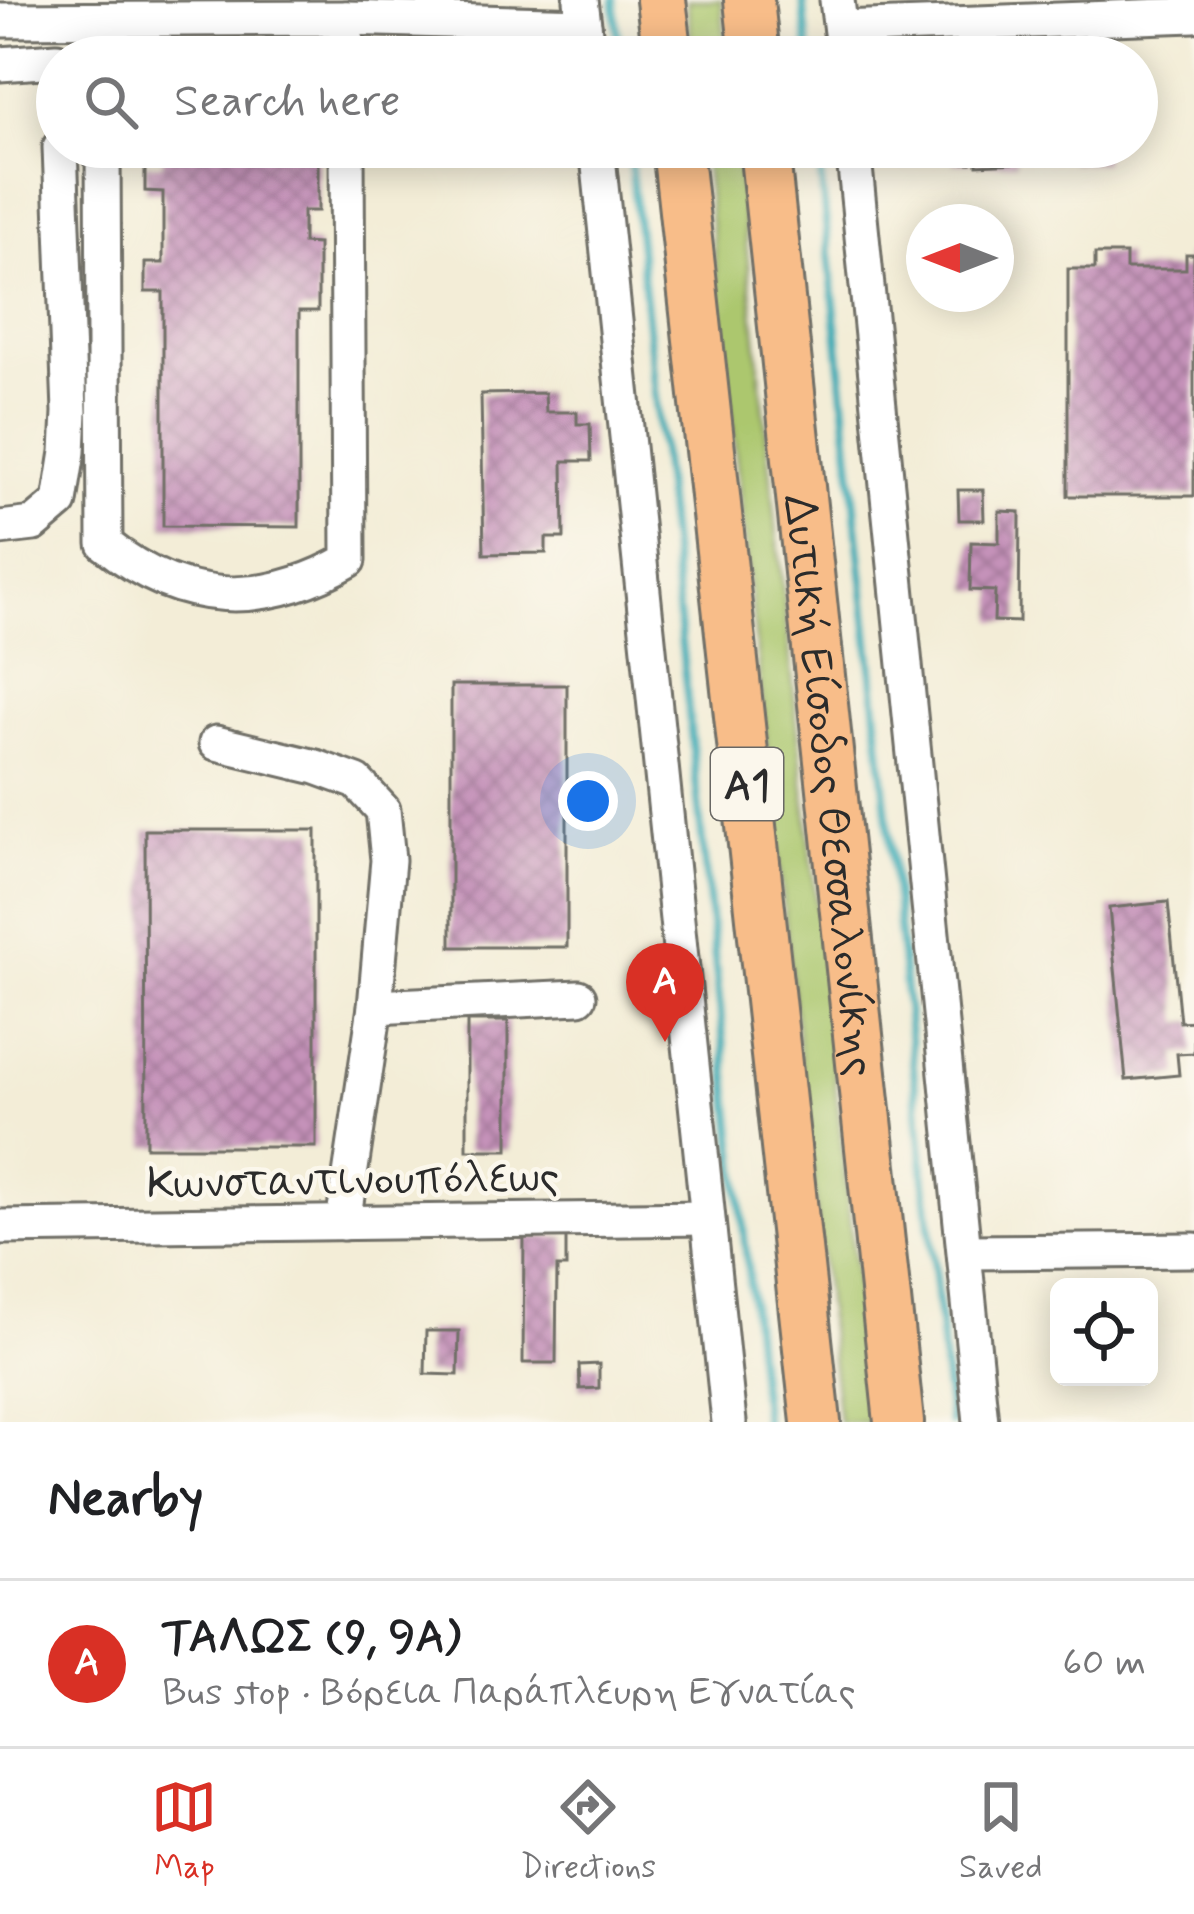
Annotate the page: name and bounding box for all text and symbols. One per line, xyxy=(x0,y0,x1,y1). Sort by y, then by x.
search box xyxy=(36,36,1158,168)
icon: search xyxy=(78,69,144,135)
text: Search here xyxy=(174,73,401,132)
north arrow xyxy=(906,204,1014,312)
street label: Δυτική Είσοδος Θεσσαλονίκης xyxy=(768,492,888,1080)
road number: Α1 xyxy=(711,748,783,820)
your location xyxy=(558,771,618,831)
pin: A xyxy=(626,943,704,1042)
street label: Κωνσταντινουπόλεως xyxy=(146,1148,560,1215)
map controls xyxy=(1050,1278,1158,1386)
button: locate xyxy=(1050,1278,1158,1386)
text: Nearby xyxy=(48,1467,203,1533)
text: ΤΑΛΩΣ (9, 9Α) xyxy=(162,1609,461,1668)
text: A xyxy=(74,1638,100,1689)
text: 60 m xyxy=(1062,1638,1146,1689)
text: Bus stop · Βόρεια Παράπλευρη Εγνατίας xyxy=(162,1668,856,1719)
tab: Map xyxy=(151,1774,217,1890)
tab: Directions xyxy=(520,1774,656,1890)
tab: Saved xyxy=(959,1774,1043,1890)

